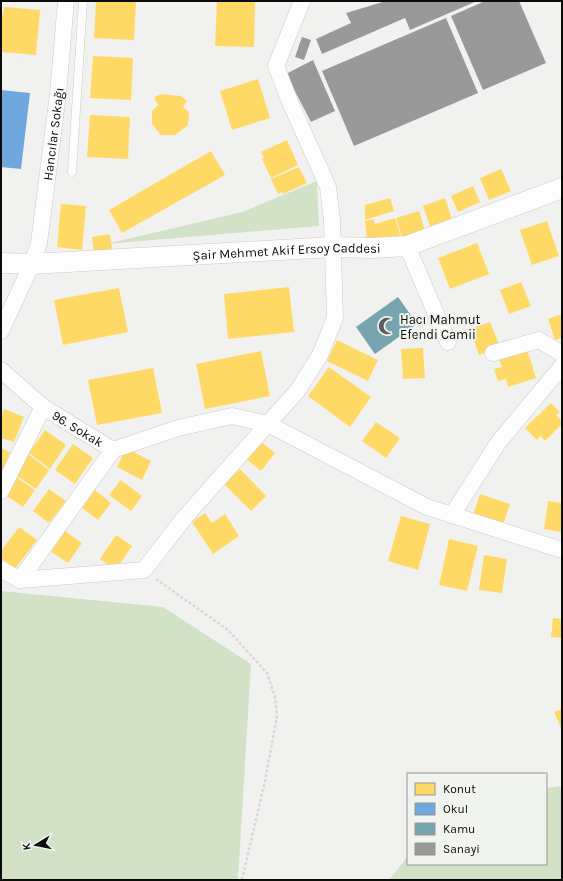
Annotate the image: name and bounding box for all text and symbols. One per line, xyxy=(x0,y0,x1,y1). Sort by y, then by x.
street label: Hancılar Sokağı xyxy=(40,87,66,181)
street label: Şair Mehmet Akif Ersoy Caddesi xyxy=(192,239,381,262)
place label: Hacı Mahmut Efendi Camii xyxy=(400,312,481,342)
mosque icon: Hacı Mahmut Efendi Camii xyxy=(377,316,397,336)
street label: 96. Sokak xyxy=(50,407,106,450)
legend xyxy=(407,773,547,865)
text: Konut xyxy=(443,782,476,796)
text: Okul xyxy=(443,802,468,816)
text: Kamu xyxy=(443,822,475,836)
north arrow xyxy=(16,825,56,865)
text: K xyxy=(19,841,34,851)
text: Sanayi xyxy=(443,842,480,856)

